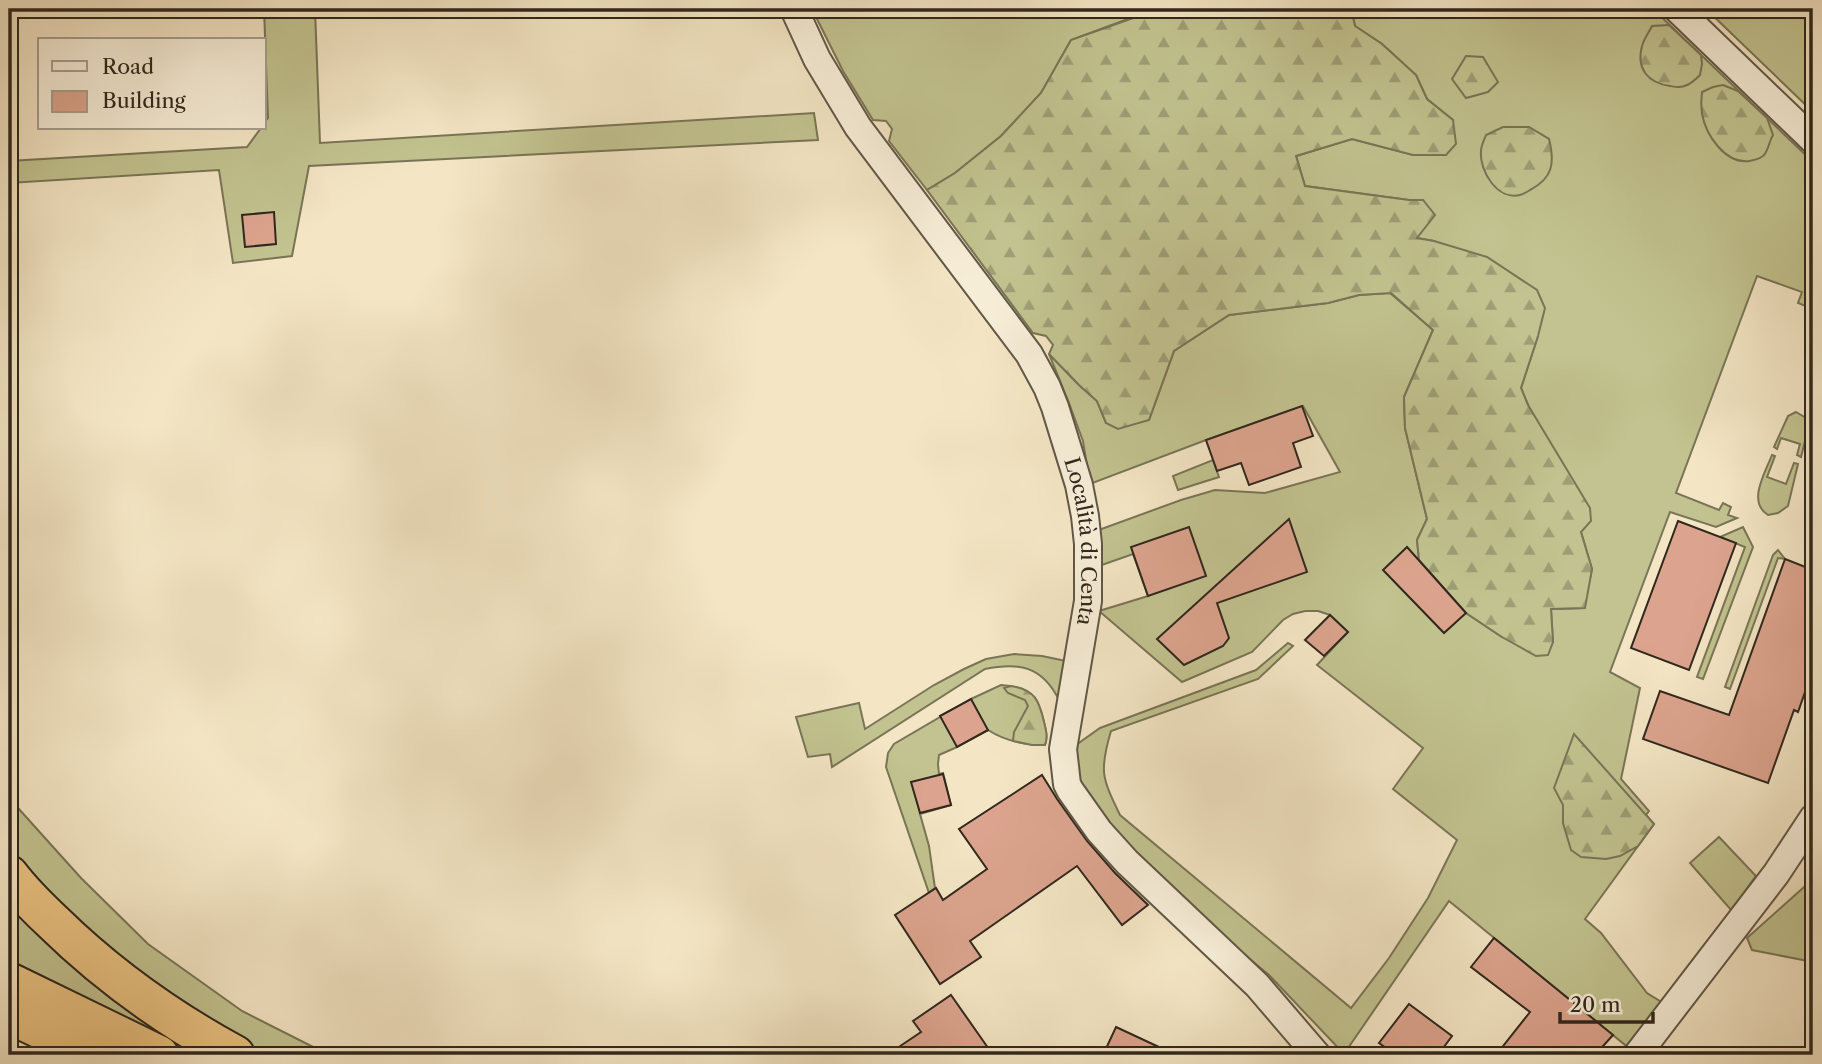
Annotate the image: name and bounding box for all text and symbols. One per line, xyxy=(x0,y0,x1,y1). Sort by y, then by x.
legend xyxy=(38,38,266,130)
text: Road xyxy=(102,54,154,79)
text: Building xyxy=(102,88,187,113)
street label: Località di Centa xyxy=(1059,454,1101,628)
scale bar xyxy=(1560,980,1652,1024)
text: 20 m xyxy=(1570,992,1621,1017)

